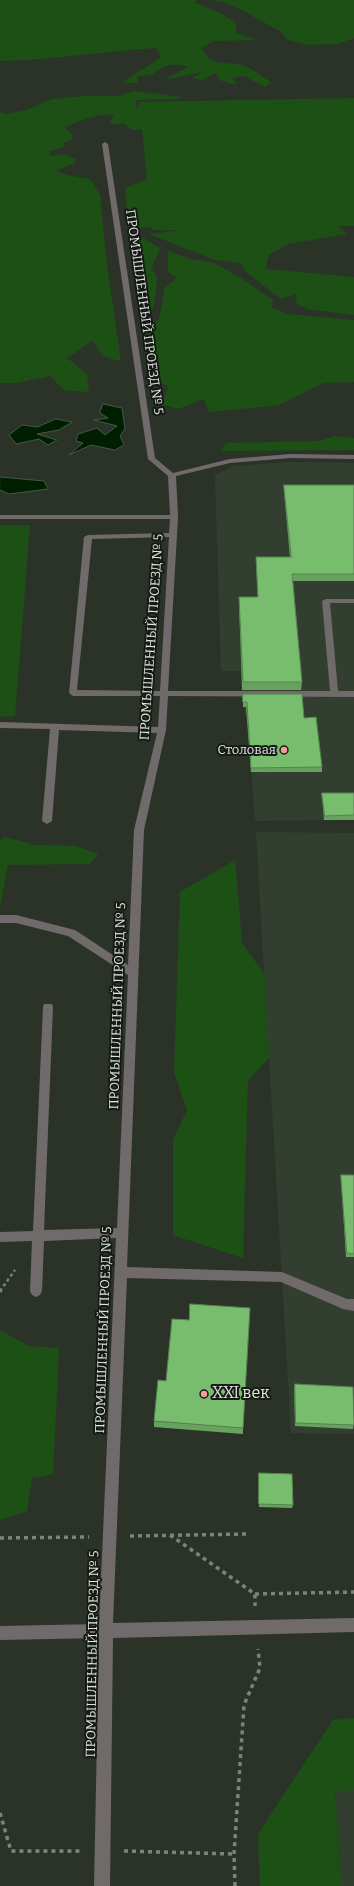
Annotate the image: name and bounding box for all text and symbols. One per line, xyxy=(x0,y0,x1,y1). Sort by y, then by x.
street label: ПРОМЫШЛЕННЫЙ ПРОЕЗД № 5 xyxy=(122,208,166,416)
street label: ПРОМЫШЛЕННЫЙ ПРОЕЗД № 5 xyxy=(137,533,167,741)
place label: Столовая xyxy=(217,742,276,758)
marker: Столовая xyxy=(279,745,289,755)
street label: ПРОМЫШЛЕННЫЙ ПРОЕЗД № 5 xyxy=(107,902,129,1110)
street label: ПРОМЫШЛЕННЫЙ ПРОЕЗД № 5 xyxy=(93,1226,115,1434)
place label: XXI век xyxy=(212,1384,270,1404)
marker: XXI век xyxy=(199,1389,209,1399)
street label: ПРОМЫШЛЕННЫЙ ПРОЕЗД № 5 xyxy=(83,1550,103,1758)

